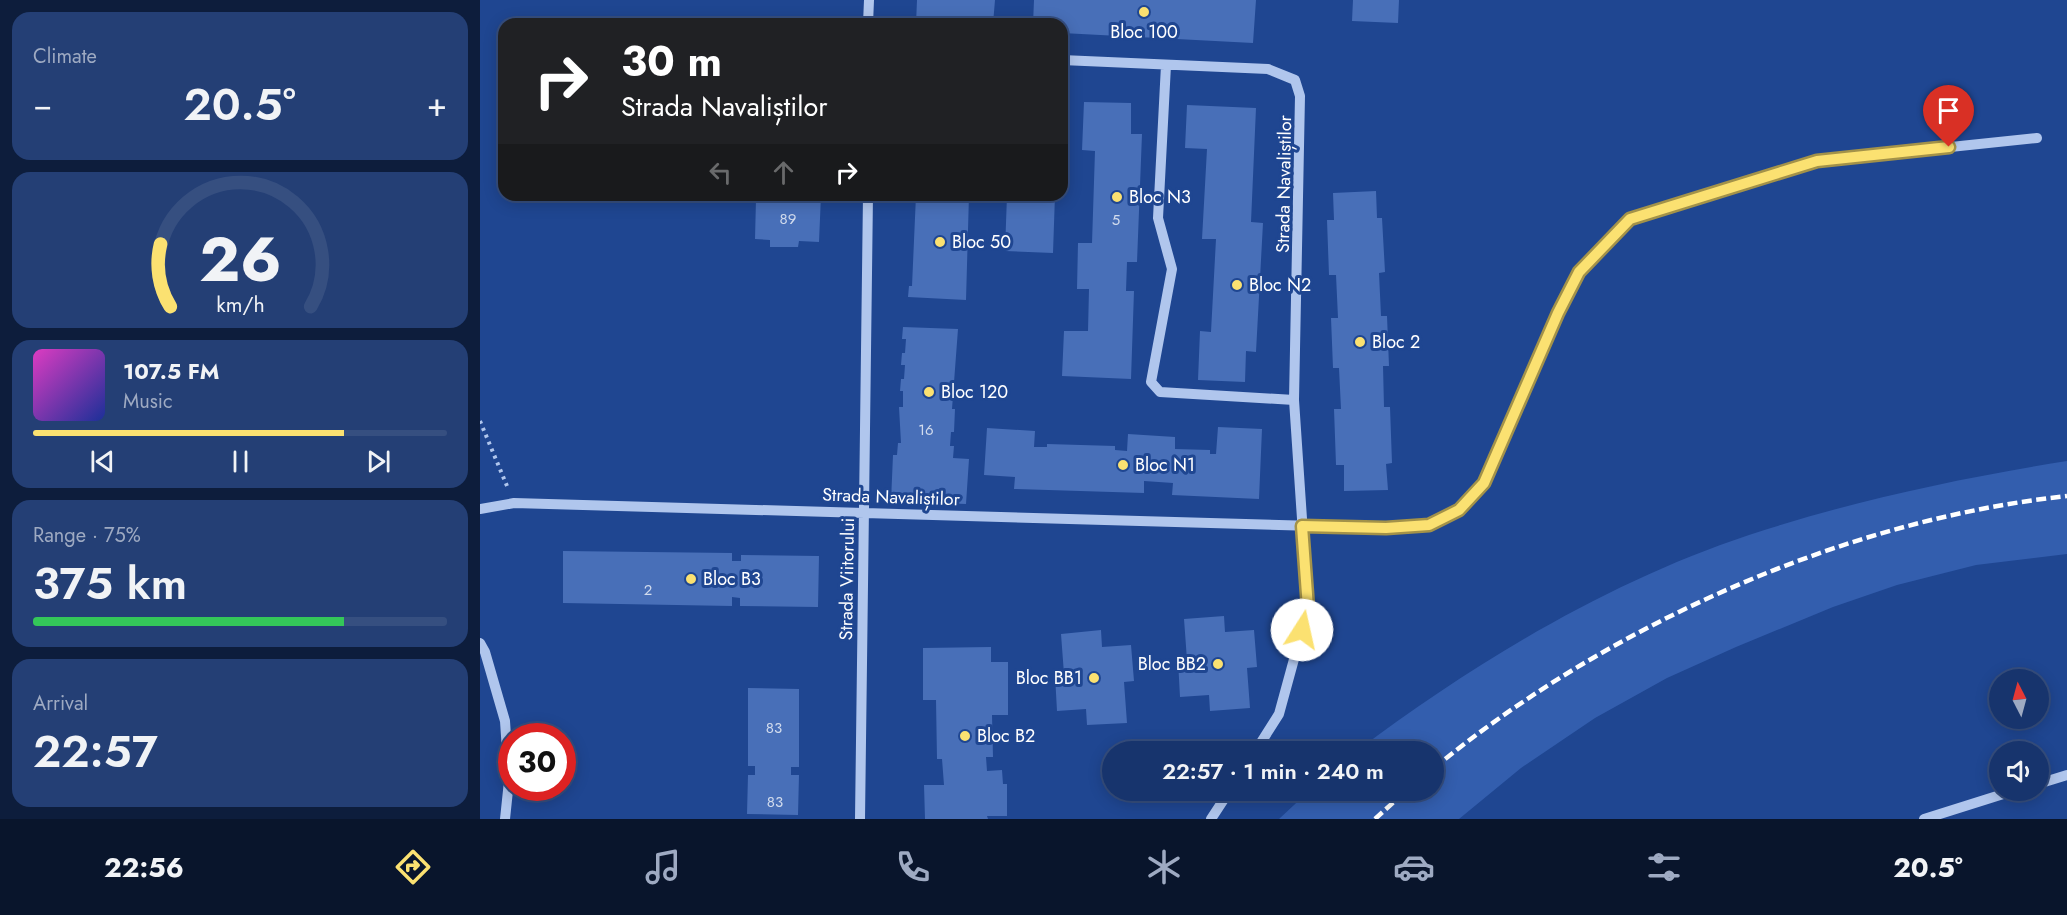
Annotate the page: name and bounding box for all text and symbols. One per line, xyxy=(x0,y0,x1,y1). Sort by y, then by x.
marker: Bloc 100 xyxy=(1137,5,1151,19)
place label: Bloc 100 xyxy=(1110,19,1178,45)
text: 30 m xyxy=(621,31,722,92)
text: Climate xyxy=(33,42,97,71)
icon: right xyxy=(522,42,600,120)
text: 20.5° xyxy=(183,72,296,137)
text: − xyxy=(33,81,52,128)
text: + xyxy=(427,81,447,128)
pin xyxy=(1923,85,1974,147)
text: Strada Navaliștilor xyxy=(621,87,827,126)
icon: arrive xyxy=(1932,94,1965,127)
street label: Strada Navaliștilor xyxy=(1270,114,1298,253)
icon: left xyxy=(704,156,737,189)
icon: ahead xyxy=(767,156,800,189)
icon: right xyxy=(830,156,863,189)
place label: Bloc N3 xyxy=(1129,184,1191,210)
marker: Bloc N3 xyxy=(1110,190,1124,204)
house number: 89 xyxy=(780,208,796,230)
house number: 5 xyxy=(1112,209,1120,231)
text: 26 xyxy=(199,214,281,304)
place label: Bloc 50 xyxy=(952,229,1011,255)
marker: Bloc 50 xyxy=(933,235,947,249)
place label: Bloc N2 xyxy=(1249,272,1311,298)
marker: Bloc N2 xyxy=(1230,278,1244,292)
text: km/h xyxy=(216,289,264,320)
place label: Bloc 2 xyxy=(1372,329,1420,355)
marker: Bloc 2 xyxy=(1353,335,1367,349)
text: 107.5 FM xyxy=(123,355,219,387)
place label: Bloc 120 xyxy=(941,379,1008,405)
marker: Bloc 120 xyxy=(922,385,936,399)
text: Music xyxy=(123,387,173,416)
house number: 16 xyxy=(918,419,934,441)
icon: previous xyxy=(86,445,119,478)
icon: pause xyxy=(224,445,257,478)
icon: next xyxy=(362,445,395,478)
place label: Bloc N1 xyxy=(1135,452,1195,478)
marker: Bloc N1 xyxy=(1116,458,1130,472)
street label: Strada Navaliștilor xyxy=(822,482,961,512)
street label: Strada Viitorului xyxy=(833,517,861,641)
text: Range · 75% xyxy=(33,521,141,550)
text: 375 km xyxy=(33,551,187,616)
place label: Bloc B3 xyxy=(703,566,761,592)
marker: Bloc B3 xyxy=(684,572,698,586)
house number: 2 xyxy=(644,579,652,601)
position arrow xyxy=(1270,598,1334,662)
place label: Bloc BB2 xyxy=(1138,651,1206,677)
marker: Bloc BB2 xyxy=(1211,657,1225,671)
place label: Bloc BB1 xyxy=(1016,665,1082,691)
north arrow xyxy=(1989,669,2049,729)
map controls xyxy=(1989,669,2049,801)
marker: Bloc BB1 xyxy=(1087,671,1101,685)
text: Arrival xyxy=(33,689,88,718)
house number: 83 xyxy=(766,717,782,739)
text: 22:57 xyxy=(33,719,158,784)
speed limit sign: 30 xyxy=(498,723,576,801)
place label: Bloc B2 xyxy=(977,723,1035,749)
marker: Bloc B2 xyxy=(958,729,972,743)
button: sound xyxy=(1989,741,2049,801)
text: 22:57 · 1 min · 240 m xyxy=(1162,755,1384,787)
house number: 83 xyxy=(767,791,783,813)
icon: directions xyxy=(392,846,434,888)
icon: music xyxy=(642,846,684,888)
icon: phone xyxy=(892,846,934,888)
icon: climate xyxy=(1143,846,1185,888)
icon: car xyxy=(1393,846,1435,888)
icon: filters xyxy=(1643,846,1685,888)
text: 22:56 xyxy=(104,848,184,887)
text: 20.5° xyxy=(1893,848,1963,887)

